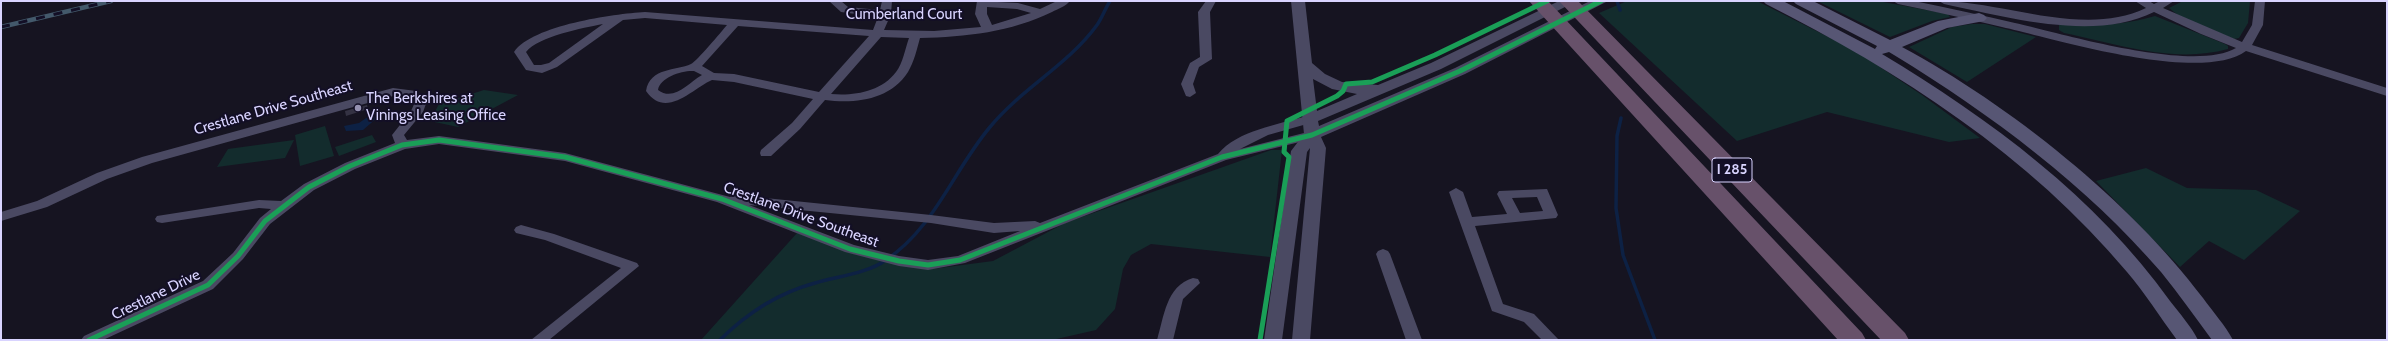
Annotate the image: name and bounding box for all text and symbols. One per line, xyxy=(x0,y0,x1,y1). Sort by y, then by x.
street label: Cumberland Court xyxy=(846,6,962,24)
street label: Crestlane Drive Southeast xyxy=(192,77,354,139)
place label: The Berkshires at Vinings Leasing Office xyxy=(366,90,506,125)
marker: The Berkshires at Vinings Leasing Office xyxy=(353,103,363,113)
road number: I 285 xyxy=(1712,158,1752,182)
street label: Crestlane Drive Southeast xyxy=(721,178,881,252)
street label: Crestlane Drive xyxy=(109,266,203,324)

